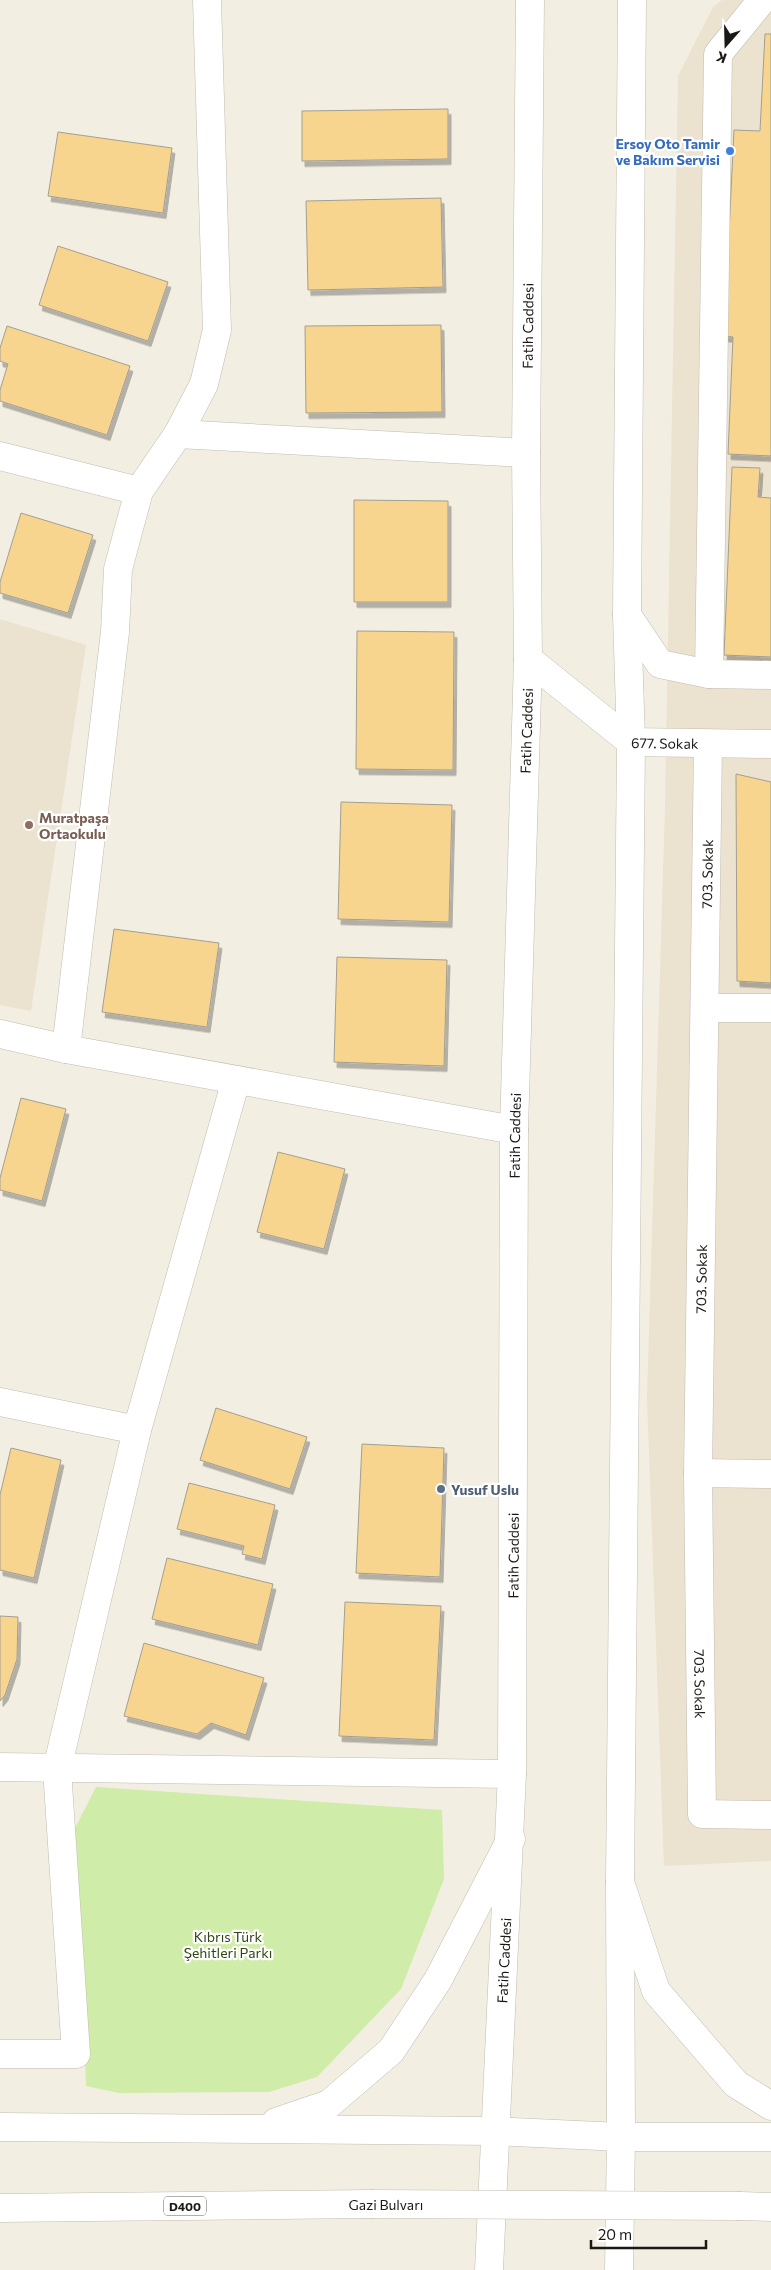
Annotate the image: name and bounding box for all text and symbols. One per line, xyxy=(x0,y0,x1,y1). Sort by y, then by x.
north arrow xyxy=(701,20,751,70)
text: K xyxy=(714,48,729,67)
place label: Ersoy Oto Tamir ve Bakım Servisi xyxy=(615,135,720,168)
marker: Ersoy Oto Tamir ve Bakım Servisi xyxy=(724,145,736,157)
street label: Fatih Caddesi xyxy=(518,283,536,369)
street label: Fatih Caddesi xyxy=(516,688,536,774)
street label: 677. Sokak xyxy=(631,734,699,751)
place label: Muratpaşa Ortaokulu xyxy=(39,809,109,842)
marker: Muratpaşa Ortaokulu xyxy=(23,819,35,831)
street label: 703. Sokak xyxy=(698,839,716,909)
street label: Fatih Caddesi xyxy=(505,1092,524,1178)
street label: 703. Sokak xyxy=(692,1244,710,1314)
place label: Yusuf Uslu xyxy=(451,1481,519,1498)
marker: Yusuf Uslu xyxy=(435,1483,447,1495)
street label: Fatih Caddesi xyxy=(504,1513,521,1598)
street label: 703. Sokak xyxy=(692,1649,709,1719)
street label: Fatih Caddesi xyxy=(493,1917,514,2004)
park label: Kıbrıs Türk Şehitleri Parkı xyxy=(184,1928,272,1961)
road number: D400 xyxy=(164,2196,206,2216)
street label: Gazi Bulvarı xyxy=(349,2196,423,2213)
scale bar xyxy=(591,2218,706,2250)
text: 20 m xyxy=(598,2225,632,2243)

